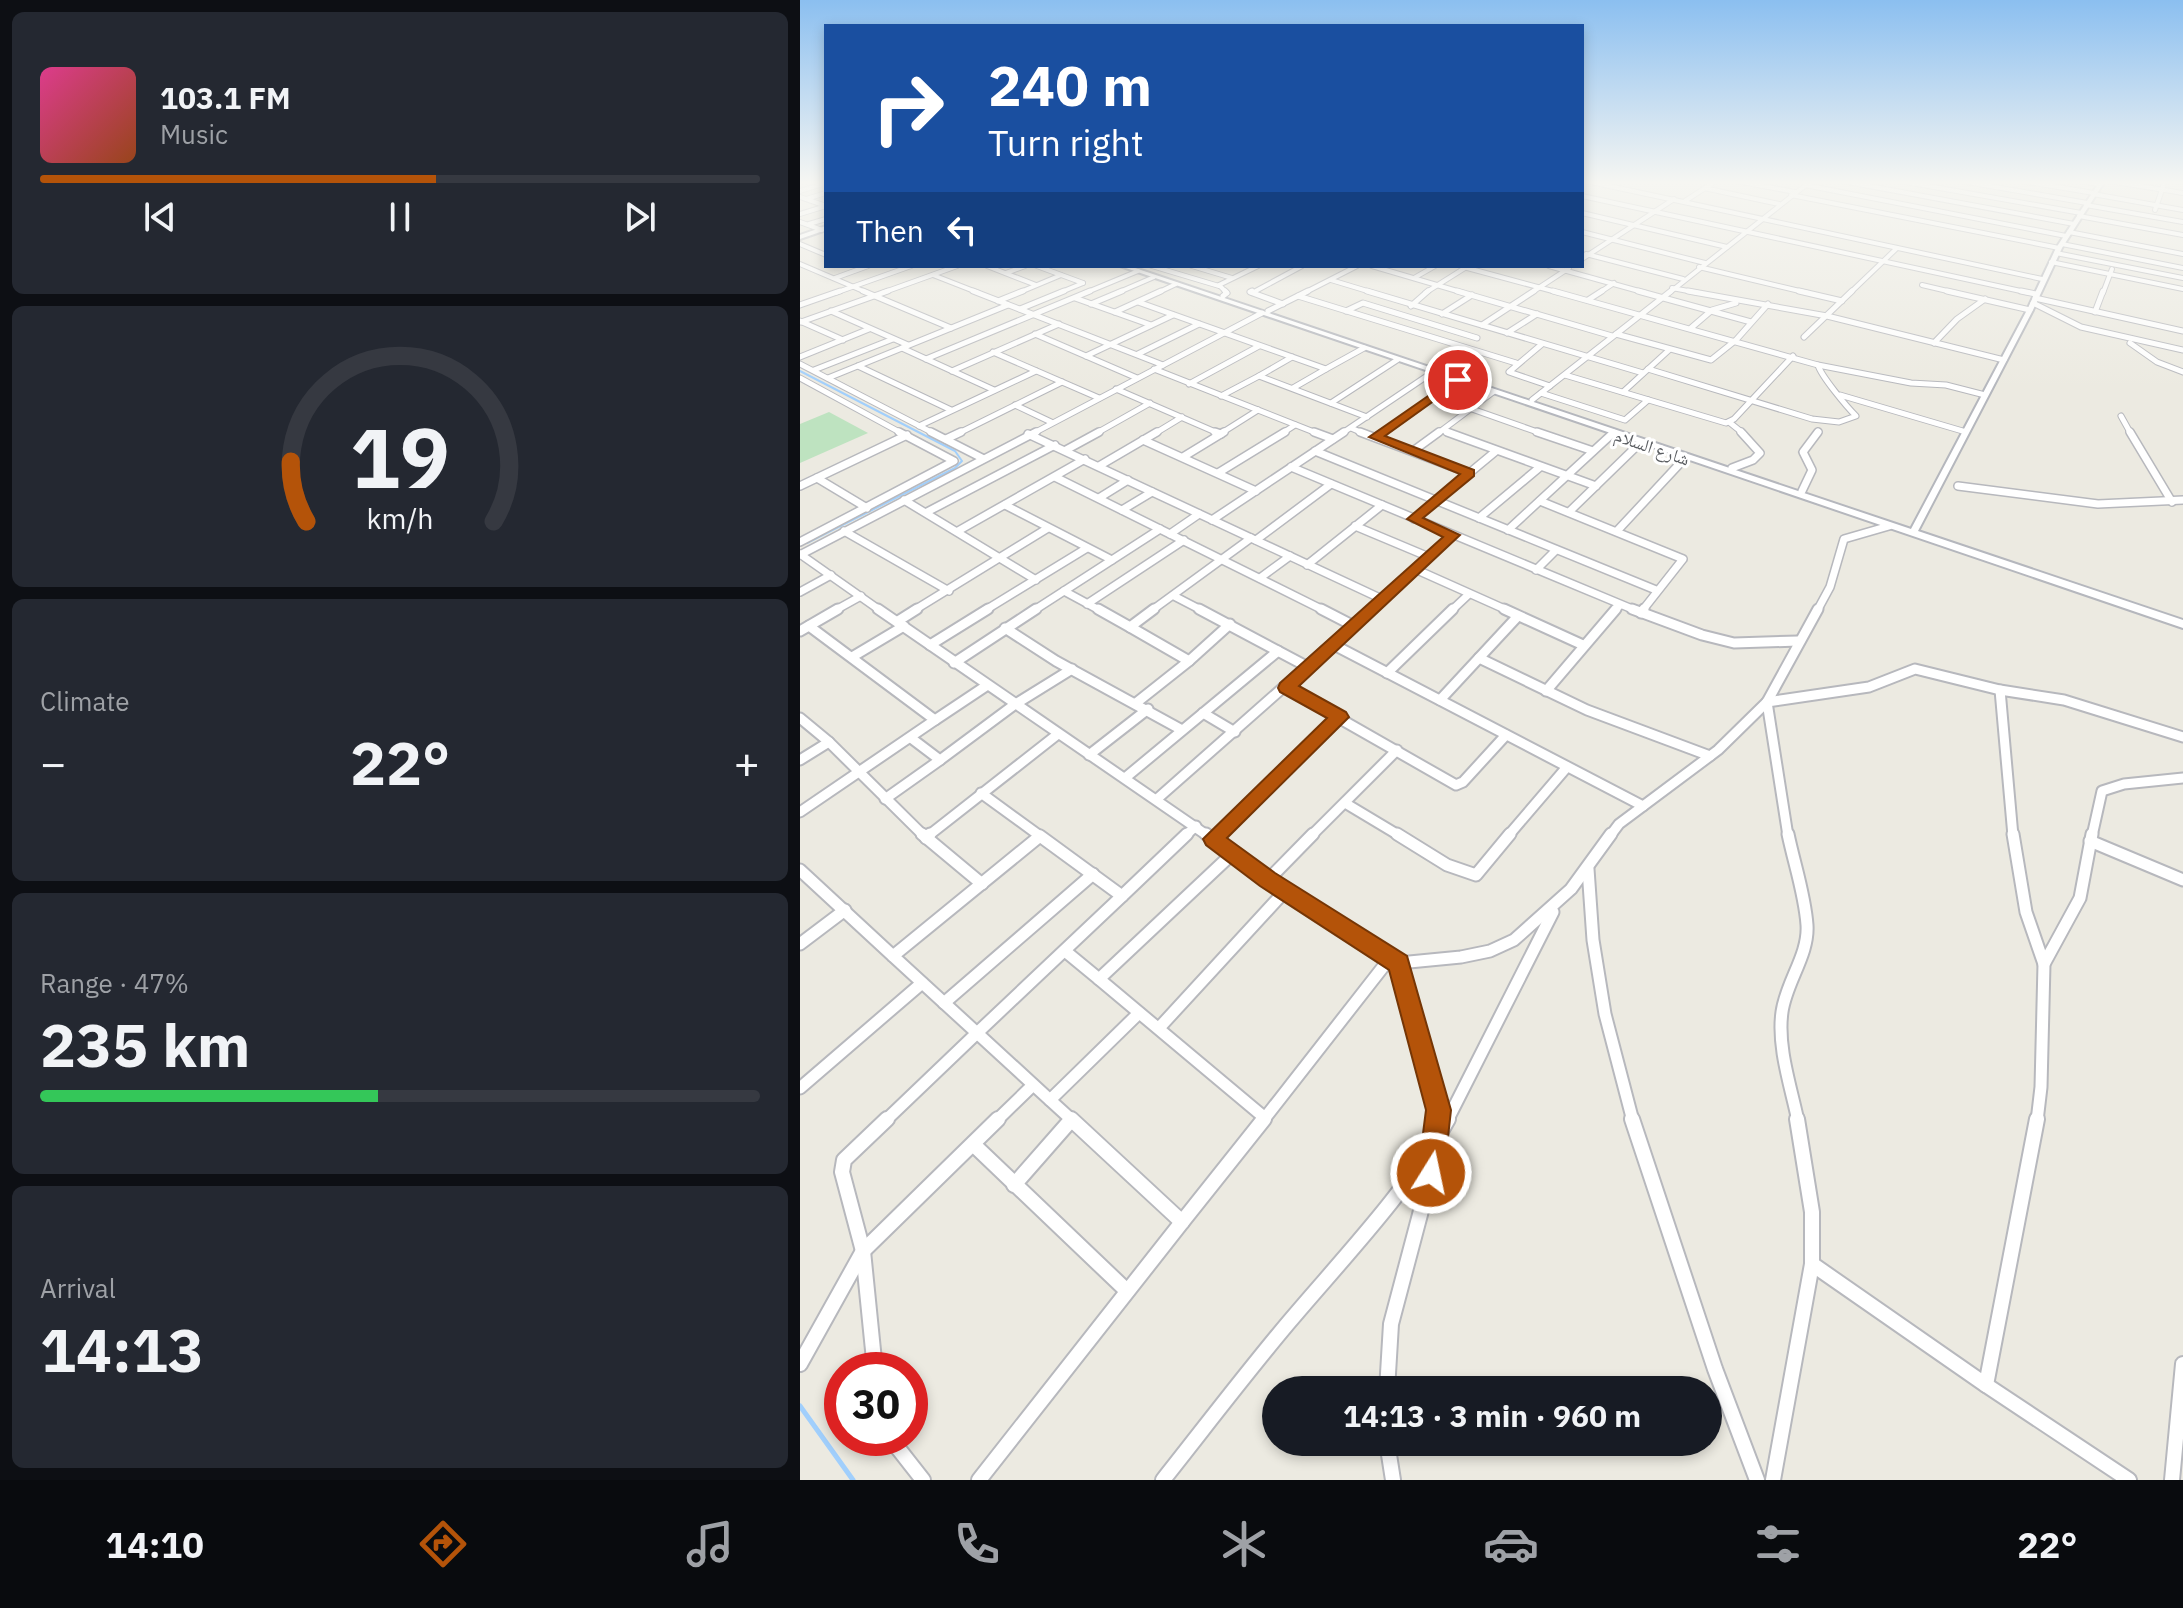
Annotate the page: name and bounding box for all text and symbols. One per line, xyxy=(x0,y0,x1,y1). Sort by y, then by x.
text: 240 m xyxy=(988,49,1152,121)
icon: right xyxy=(856,56,960,160)
text: 103.1 FM xyxy=(160,78,291,117)
text: Music xyxy=(160,117,228,151)
text: Turn right xyxy=(988,119,1144,166)
icon: previous xyxy=(138,195,182,239)
icon: pause xyxy=(378,195,422,239)
icon: next xyxy=(618,195,662,239)
icon: left xyxy=(940,208,984,252)
text: Then xyxy=(856,211,924,250)
pin xyxy=(1424,346,1492,414)
icon: arrive xyxy=(1436,358,1480,402)
text: 19 xyxy=(350,403,450,511)
street label: شارع السلام xyxy=(1611,423,1693,472)
text: km/h xyxy=(366,501,434,538)
text: Climate xyxy=(40,684,130,718)
text: 22° xyxy=(350,723,450,802)
text: − xyxy=(40,734,66,791)
text: + xyxy=(734,734,760,791)
text: Range · 47% xyxy=(40,966,189,1000)
text: 235 km xyxy=(40,1005,250,1084)
position arrow xyxy=(1389,1131,1473,1215)
text: Arrival xyxy=(40,1271,116,1305)
text: 14:13 xyxy=(40,1310,204,1389)
speed limit sign: 30 xyxy=(824,1352,928,1456)
text: 14:13 · 3 min · 960 m xyxy=(1343,1396,1641,1435)
icon: directions xyxy=(415,1516,471,1572)
icon: music xyxy=(682,1516,738,1572)
icon: phone xyxy=(949,1516,1005,1572)
icon: climate xyxy=(1216,1516,1272,1572)
icon: car xyxy=(1483,1516,1539,1572)
icon: filters xyxy=(1750,1516,1806,1572)
text: 14:10 xyxy=(106,1521,204,1568)
text: 22° xyxy=(2017,1521,2077,1568)

